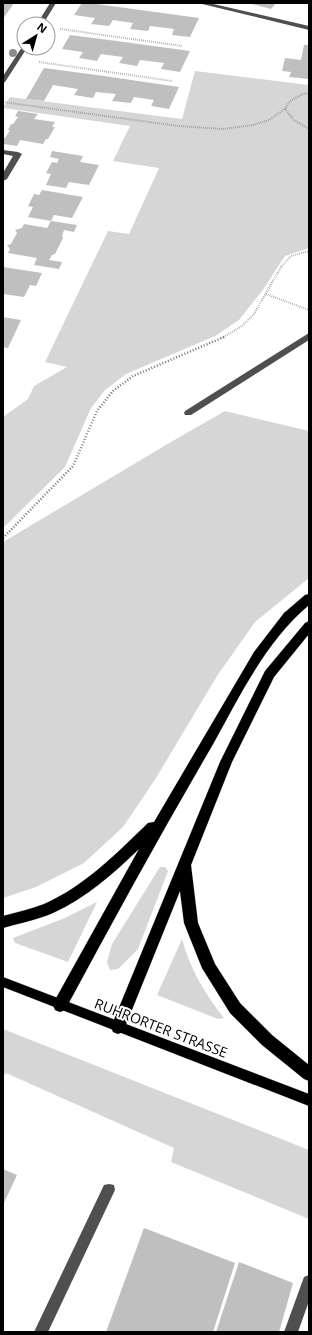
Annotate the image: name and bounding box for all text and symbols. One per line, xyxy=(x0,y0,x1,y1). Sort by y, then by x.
north arrow xyxy=(16,16,56,56)
text: N xyxy=(34,19,50,36)
street label: RUHRORTER STRASSE xyxy=(92,993,230,1062)

